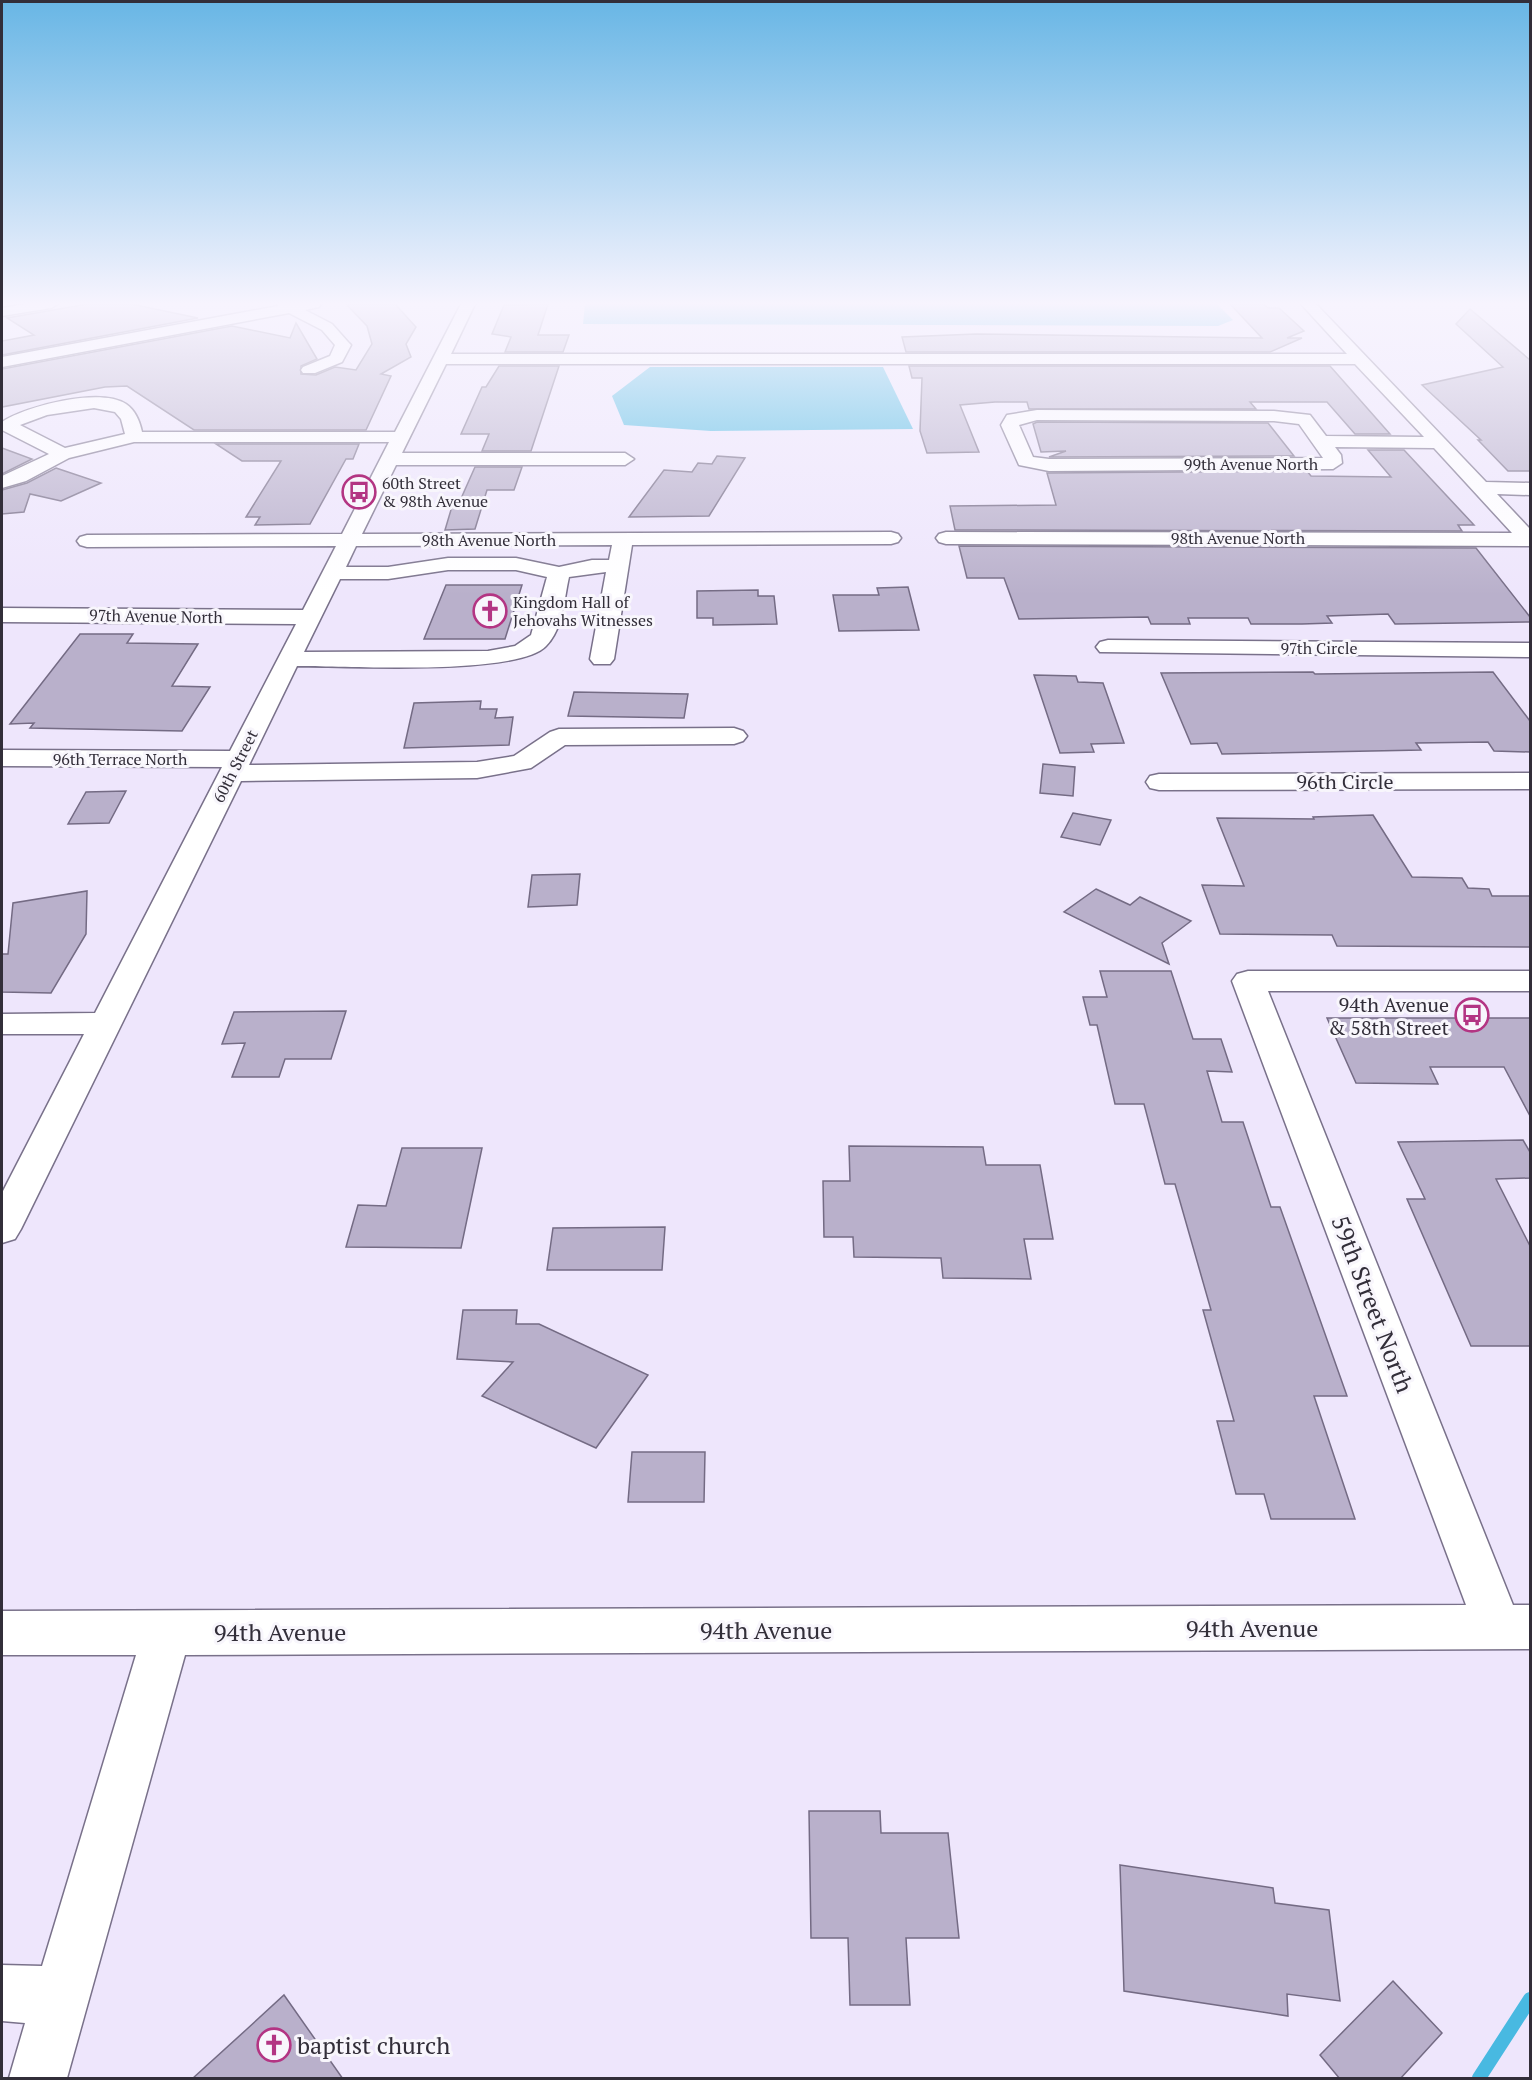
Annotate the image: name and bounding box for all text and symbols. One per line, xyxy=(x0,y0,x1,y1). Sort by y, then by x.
street label: 99th Avenue North xyxy=(1184,453,1319,475)
place label: 60th Street & 98th Avenue xyxy=(382,472,488,512)
bus stop icon: 60th Street & 98th Avenue xyxy=(341,474,377,510)
street label: 98th Avenue North xyxy=(1171,527,1306,549)
street label: 98th Avenue North xyxy=(422,529,557,551)
place label: Kingdom Hall of Jehovahs Witnesses xyxy=(513,591,653,631)
church icon: Kingdom Hall of Jehovahs Witnesses xyxy=(472,593,508,629)
street label: 97th Avenue North xyxy=(89,604,224,628)
street label: 97th Circle xyxy=(1280,637,1358,659)
street label: 60th Street xyxy=(207,726,263,806)
street label: 96th Terrace North xyxy=(53,748,188,770)
street label: 96th Circle xyxy=(1296,768,1394,795)
place label: 94th Avenue & 58th Street xyxy=(1328,991,1450,1041)
bus stop icon: 94th Avenue & 58th Street xyxy=(1454,997,1490,1033)
street label: 59th Street North xyxy=(1324,1211,1422,1397)
street label: 94th Avenue xyxy=(1186,1612,1318,1644)
street label: 94th Avenue xyxy=(700,1614,832,1646)
street label: 94th Avenue xyxy=(214,1616,346,1648)
church icon: baptist church xyxy=(256,2027,292,2063)
place label: baptist church xyxy=(297,2029,450,2061)

